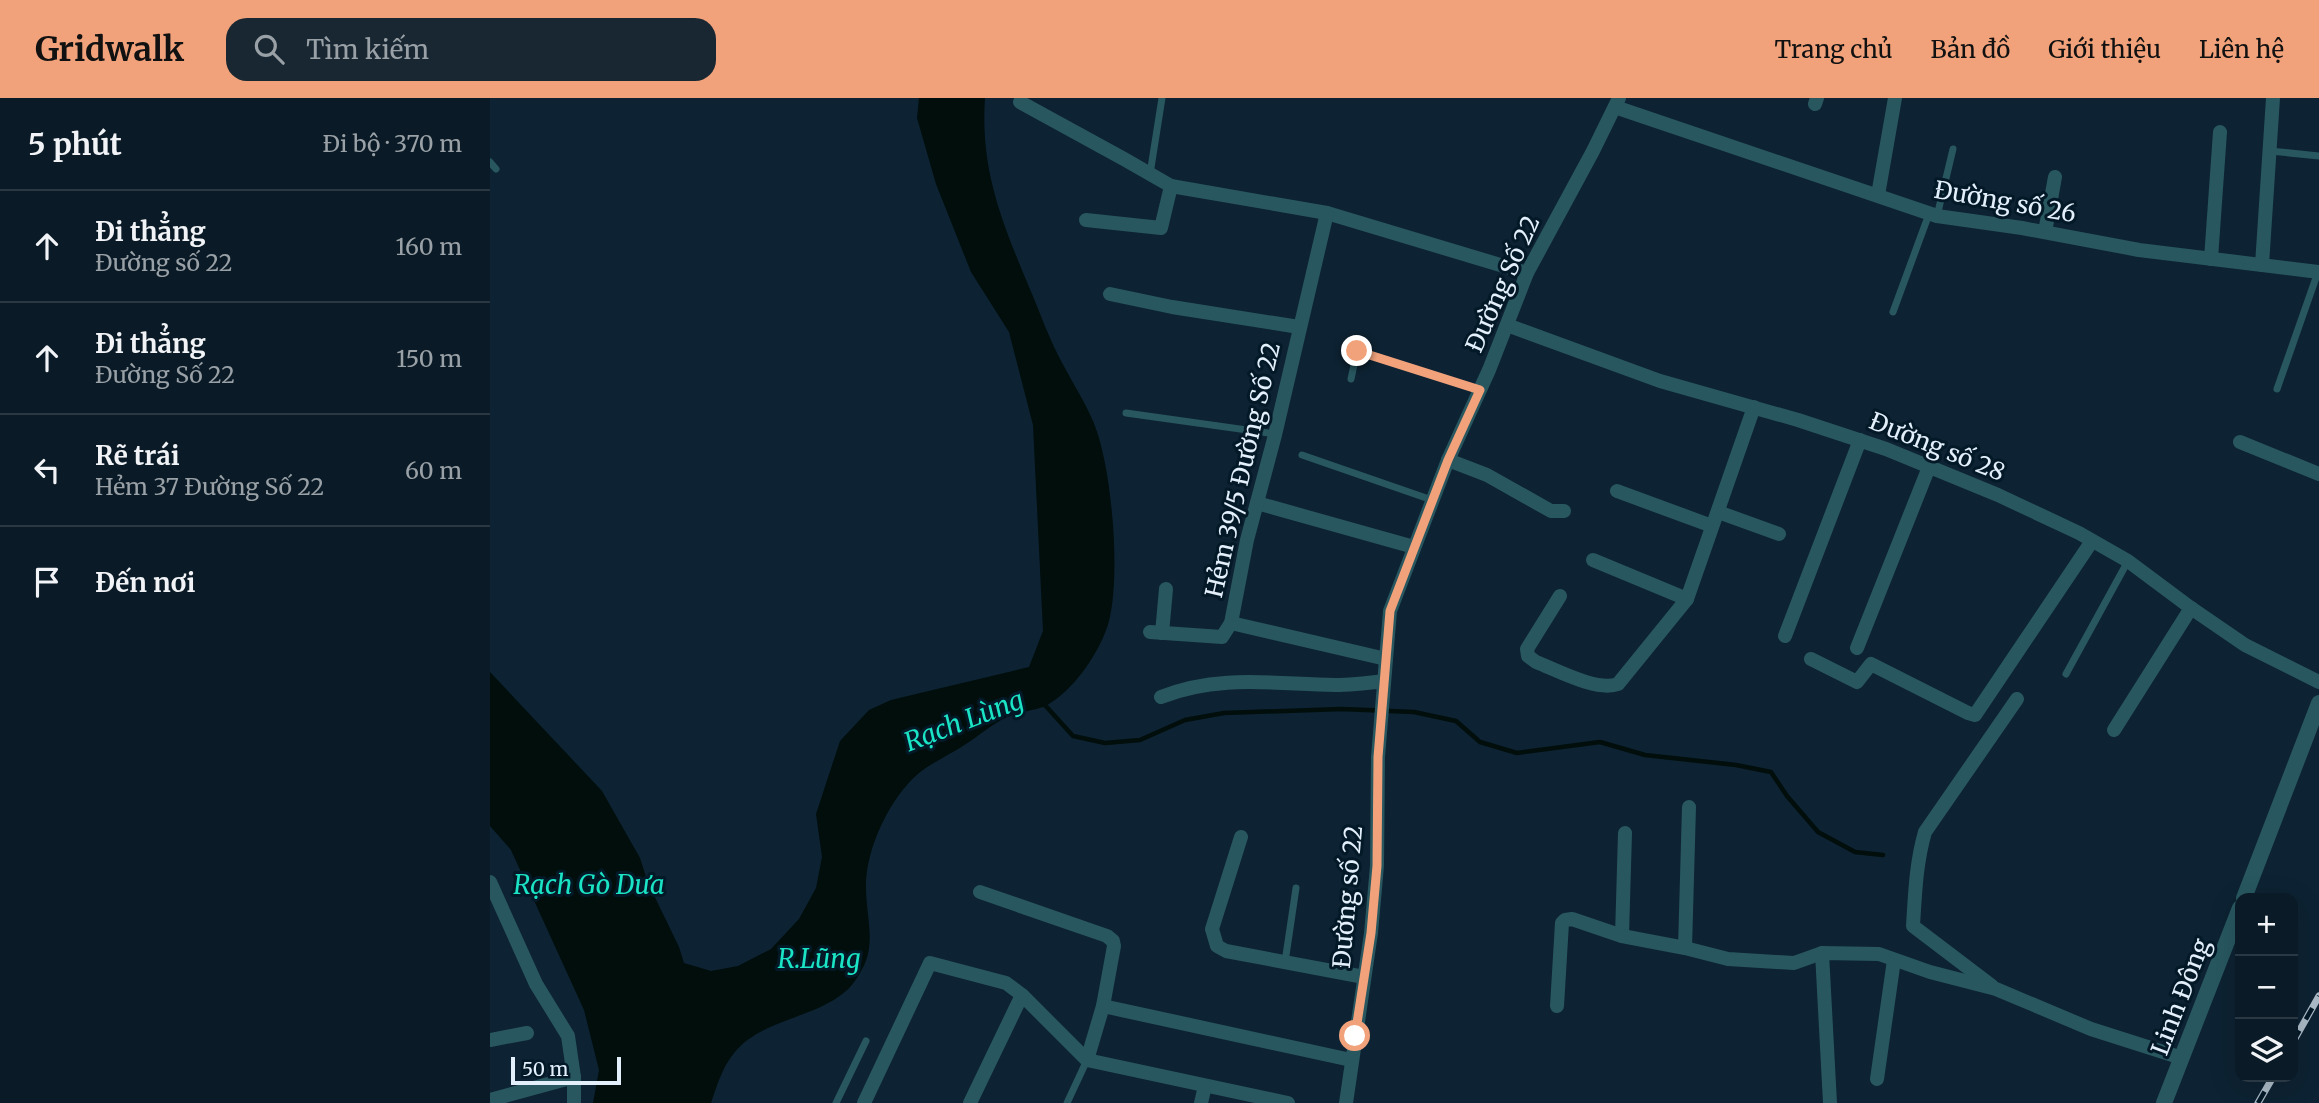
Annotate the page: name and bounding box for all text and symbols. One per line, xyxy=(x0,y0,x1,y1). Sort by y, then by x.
search box xyxy=(226,18,716,81)
text: Gridwalk xyxy=(35,29,184,70)
icon: search xyxy=(250,30,288,68)
text: Tìm kiếm xyxy=(306,33,429,66)
text: Trang chủ xyxy=(1774,34,1893,65)
text: Bản đồ xyxy=(1931,34,2010,65)
text: Giới thiệu xyxy=(2048,34,2161,65)
text: Liên hệ xyxy=(2199,34,2284,65)
text: 5 phút xyxy=(28,125,122,163)
text: Đi bộ · 370 m xyxy=(323,129,462,158)
street label: Đường số 26 xyxy=(1932,174,2078,229)
street label: Đường Số 22 xyxy=(1459,211,1546,357)
text: Đi thẳng xyxy=(95,215,206,248)
icon: ahead xyxy=(28,227,66,265)
text: 160 m xyxy=(396,232,462,261)
text: Đường số 22 xyxy=(95,248,232,277)
text: Đi thẳng xyxy=(95,327,206,360)
route end xyxy=(1341,335,1372,366)
icon: ahead xyxy=(28,339,66,377)
street label: Hẻm 39/5 Đường Số 22 xyxy=(1198,339,1287,600)
text: 150 m xyxy=(396,344,462,373)
text: Đường Số 22 xyxy=(95,360,235,389)
street label: Đường số 28 xyxy=(1865,405,2009,488)
text: Rẽ trái xyxy=(95,439,180,472)
icon: left xyxy=(28,451,66,489)
text: 60 m xyxy=(405,456,462,485)
text: Hẻm 37 Đường Số 22 xyxy=(95,472,324,501)
icon: arrive xyxy=(28,563,66,601)
text: Đến nơi xyxy=(95,566,195,599)
water label: Rạch Lùng xyxy=(900,683,1028,758)
street label: Đường số 22 xyxy=(1326,824,1369,970)
water label: Rạch Gò Dưa xyxy=(513,868,665,901)
map controls xyxy=(2235,893,2298,1082)
button: + xyxy=(2235,893,2298,956)
street label: Linh Đông xyxy=(2144,934,2217,1060)
water label: R.Lũng xyxy=(778,942,860,975)
button: − xyxy=(2235,956,2298,1019)
button: layers xyxy=(2235,1019,2298,1082)
route start xyxy=(1339,1020,1370,1051)
scale bar xyxy=(511,1054,621,1086)
text: 50 m xyxy=(522,1057,568,1081)

